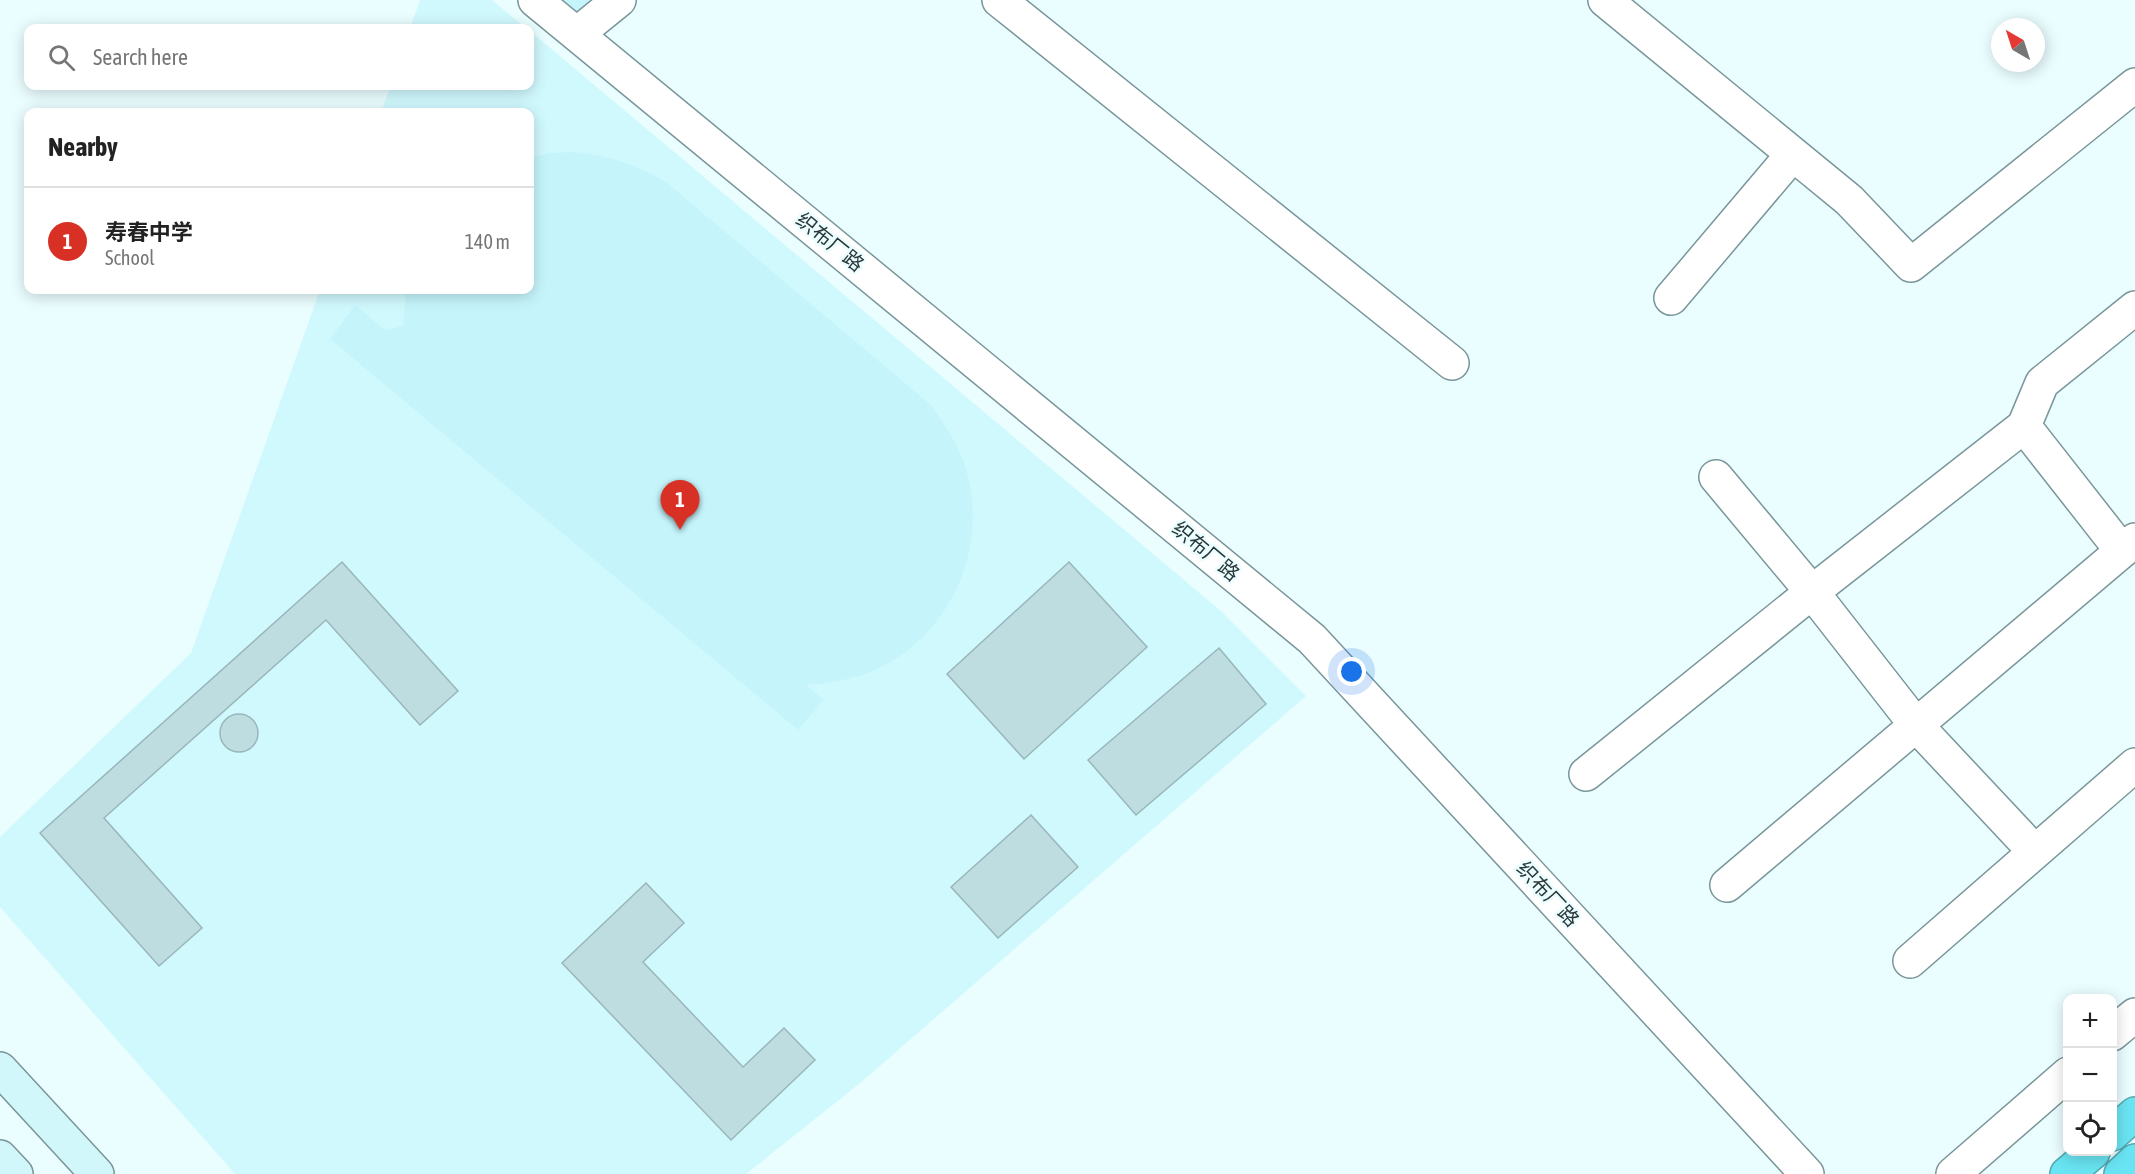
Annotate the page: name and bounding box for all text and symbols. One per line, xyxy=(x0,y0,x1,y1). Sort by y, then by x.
north arrow xyxy=(1991,18,2045,72)
search box xyxy=(24,24,534,90)
icon: search xyxy=(45,41,78,74)
text: Search here xyxy=(93,44,188,70)
text: Nearby xyxy=(48,132,118,162)
street label: 织布厂路 xyxy=(792,208,869,276)
text: 寿春中学 xyxy=(105,219,193,245)
text: 1 xyxy=(63,230,72,253)
text: 140 m xyxy=(465,230,510,253)
text: School xyxy=(105,246,155,269)
pin: 1 xyxy=(660,480,700,530)
street label: 织布厂路 xyxy=(1168,516,1244,585)
your location xyxy=(1337,657,1366,686)
street label: 织布厂路 xyxy=(1513,857,1584,931)
map controls xyxy=(2063,994,2117,1156)
button: + xyxy=(2063,994,2117,1048)
button: − xyxy=(2063,1048,2117,1102)
button: locate xyxy=(2063,1102,2117,1156)

